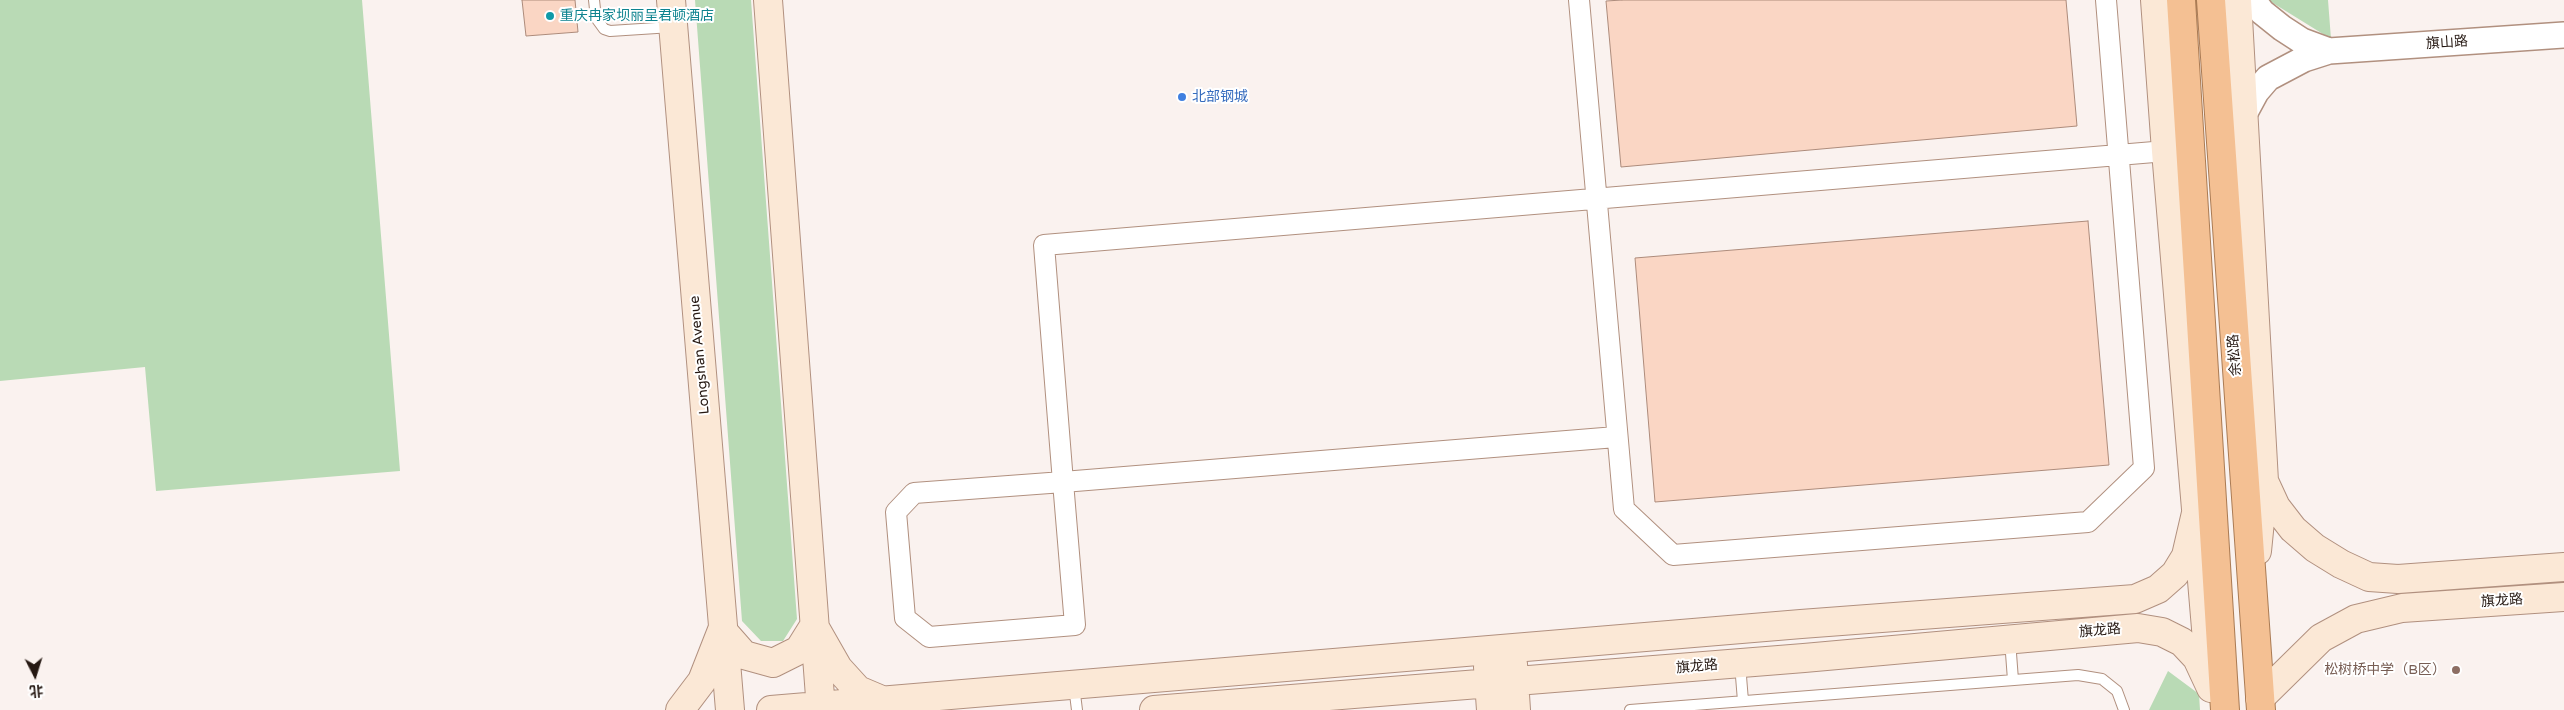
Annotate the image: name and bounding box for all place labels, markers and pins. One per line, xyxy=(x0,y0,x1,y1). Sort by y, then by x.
place label: 重庆冉家坝丽呈君顿酒店 xyxy=(560,8,714,24)
marker: 重庆冉家坝丽呈君顿酒店 xyxy=(544,10,556,22)
place label: 北部钢城 xyxy=(1192,89,1248,105)
marker: 北部钢城 xyxy=(1176,91,1188,103)
place label: 松树桥中学（B区） xyxy=(2324,662,2446,678)
marker: 松树桥中学（B区） xyxy=(2450,664,2462,676)

